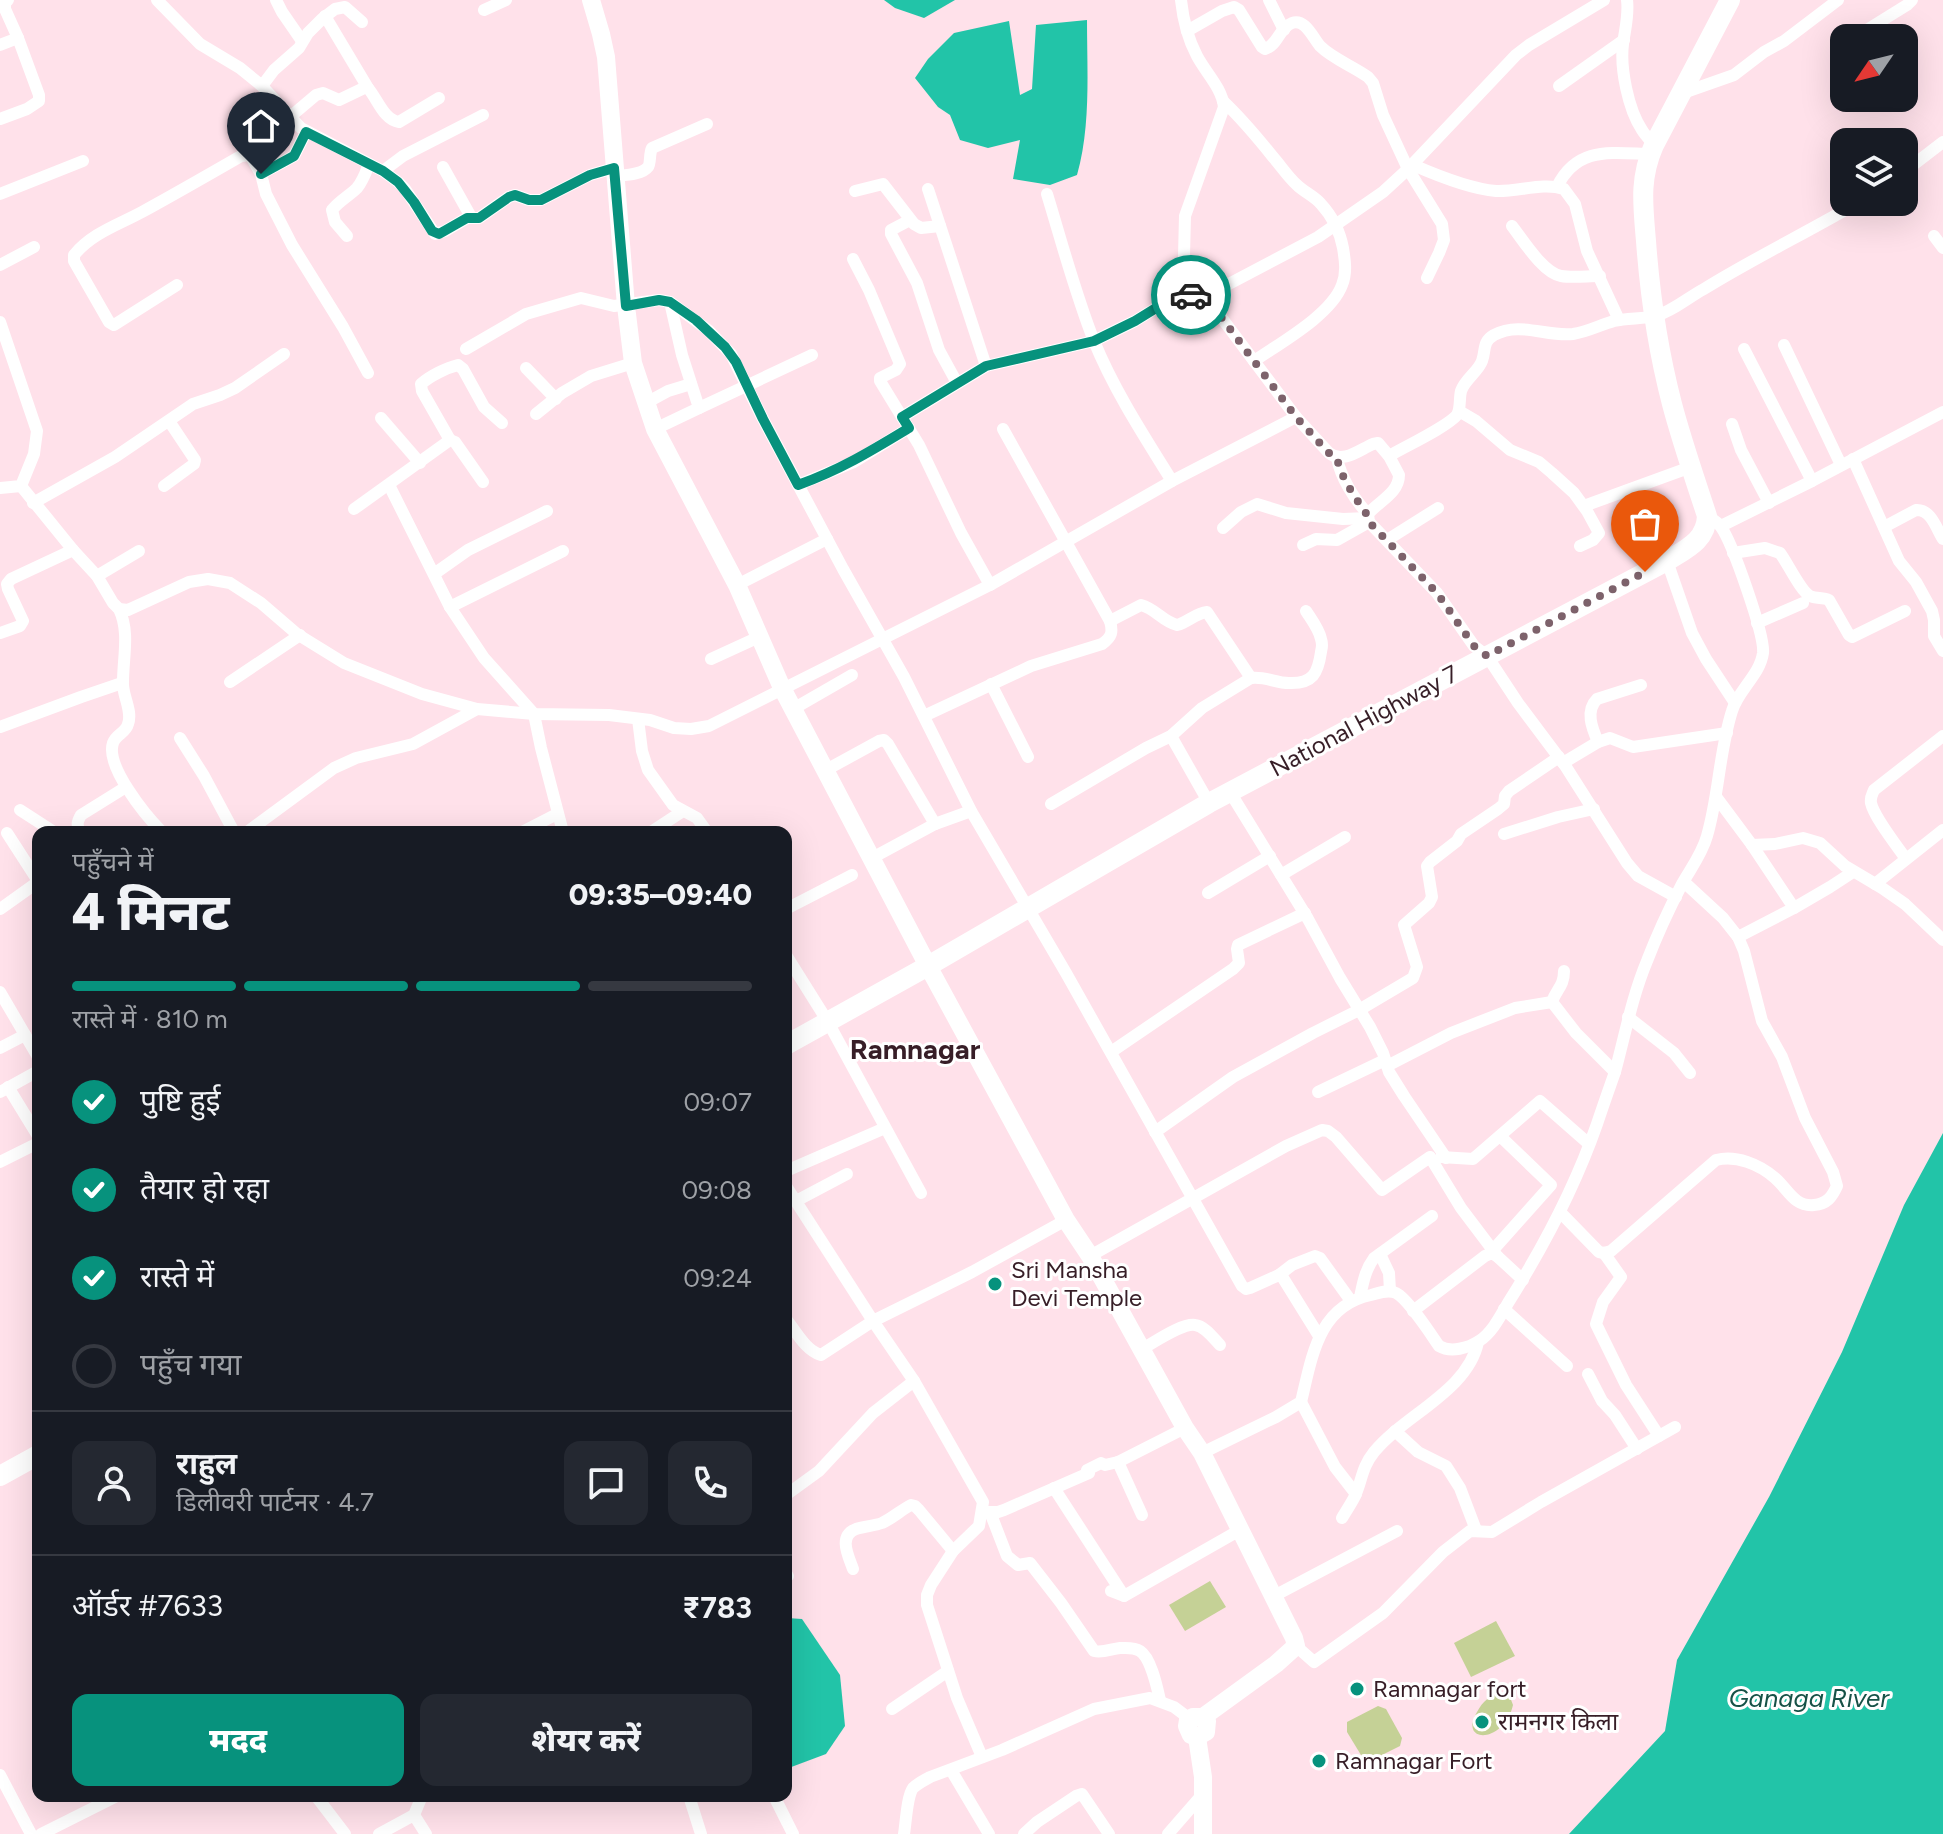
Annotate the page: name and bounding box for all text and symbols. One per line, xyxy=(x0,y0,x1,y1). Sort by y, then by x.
north arrow xyxy=(1830,24,1918,112)
map controls xyxy=(1830,24,1918,216)
pin xyxy=(227,92,295,174)
icon: home xyxy=(239,104,283,148)
button: layers xyxy=(1830,128,1918,216)
courier xyxy=(1151,255,1231,335)
icon: car xyxy=(1169,273,1213,317)
pin xyxy=(1611,490,1679,572)
icon: bag xyxy=(1623,502,1667,546)
street label: National Highway 7 xyxy=(1265,659,1463,782)
text: पहुँचने में xyxy=(72,846,153,878)
text: 09:35–09:40 xyxy=(569,876,752,913)
text: 4 मिनट xyxy=(72,881,229,943)
text: रास्ते में · 810 m xyxy=(72,1003,228,1035)
district label: Ramnagar xyxy=(850,1032,981,1066)
icon: check xyxy=(72,1080,116,1124)
text: पुष्टि हुई xyxy=(140,1082,220,1119)
text: 09:07 xyxy=(683,1086,752,1118)
icon: check xyxy=(72,1168,116,1212)
text: तैयार हो रहा xyxy=(140,1170,269,1207)
text: 09:08 xyxy=(681,1174,752,1206)
place label: Sri Mansha Devi Temple xyxy=(1011,1255,1142,1312)
icon: check xyxy=(72,1256,116,1300)
text: रास्ते में xyxy=(140,1258,214,1295)
text: 09:24 xyxy=(683,1262,752,1294)
marker: Sri Mansha Devi Temple xyxy=(986,1275,1004,1293)
text: पहुँच गया xyxy=(140,1346,242,1383)
button: person xyxy=(72,1441,156,1525)
button: chat xyxy=(564,1441,648,1525)
button: phone xyxy=(668,1441,752,1525)
text: राहुल xyxy=(176,1445,237,1482)
text: डिलीवरी पार्टनर · 4.7 xyxy=(176,1486,374,1518)
text: ऑर्डर #7633 xyxy=(72,1587,223,1624)
text: ₹783 xyxy=(682,1589,752,1626)
place label: Ramnagar fort xyxy=(1373,1674,1527,1703)
marker: Ramnagar fort xyxy=(1348,1680,1366,1698)
water label: Ganaga River xyxy=(1729,1682,1890,1714)
button: मदद xyxy=(72,1694,404,1786)
button: शेयर करें xyxy=(420,1694,752,1786)
place label: रामनगर किला xyxy=(1498,1707,1619,1736)
marker: रामनगर किला xyxy=(1473,1713,1491,1731)
place label: Ramnagar Fort xyxy=(1335,1746,1493,1775)
marker: Ramnagar Fort xyxy=(1310,1752,1328,1770)

